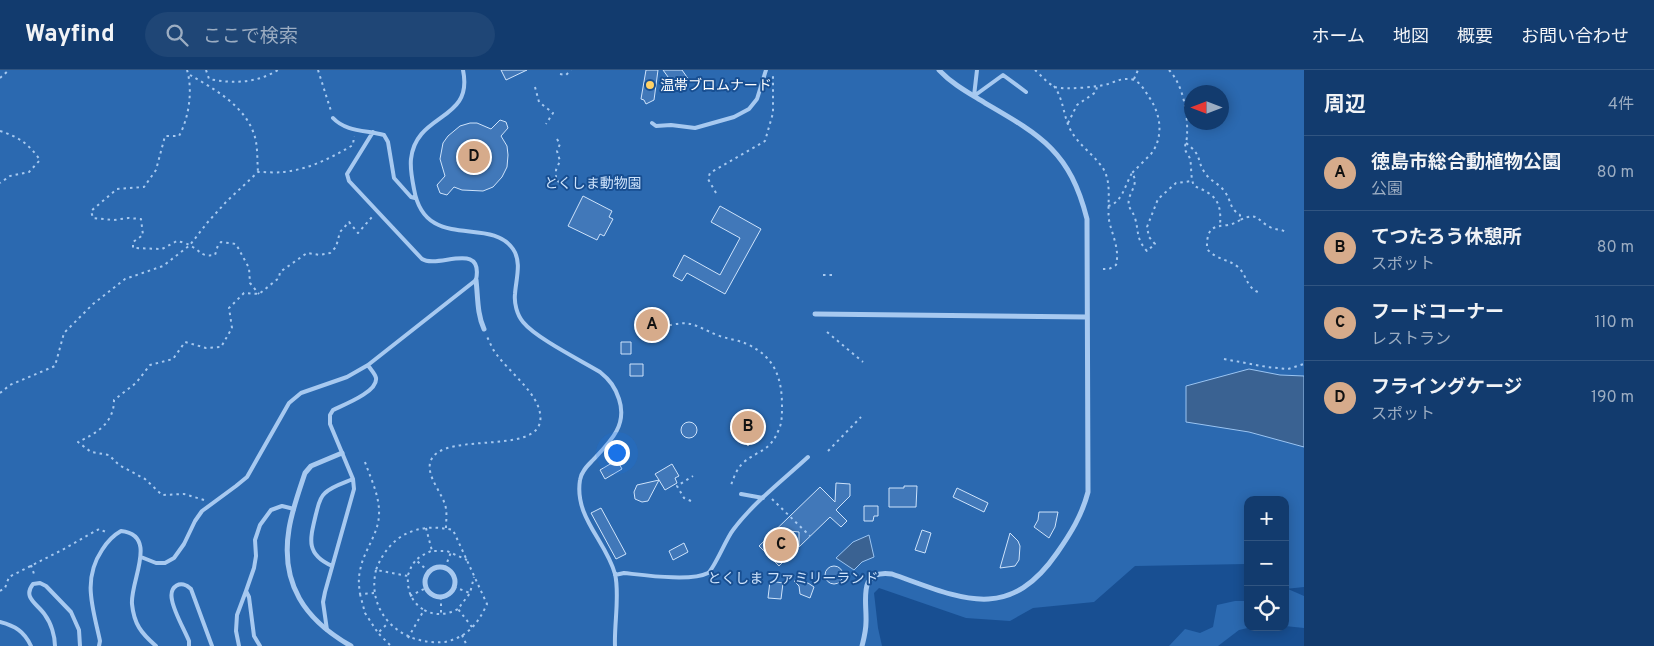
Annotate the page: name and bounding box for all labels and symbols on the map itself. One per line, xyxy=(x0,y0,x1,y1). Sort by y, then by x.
place label: 温帯ブロムナード xyxy=(660,77,772,95)
marker: 温帯ブロムナード xyxy=(644,79,656,91)
north arrow xyxy=(1184,85,1229,130)
pin: D xyxy=(458,138,490,176)
park label: とくしま動物園 xyxy=(544,175,642,193)
pin: A xyxy=(636,306,668,344)
pin: B xyxy=(732,408,764,446)
your location xyxy=(604,440,630,466)
pin: C xyxy=(765,526,797,564)
park label: とくしま ファミリーランド xyxy=(708,571,878,588)

